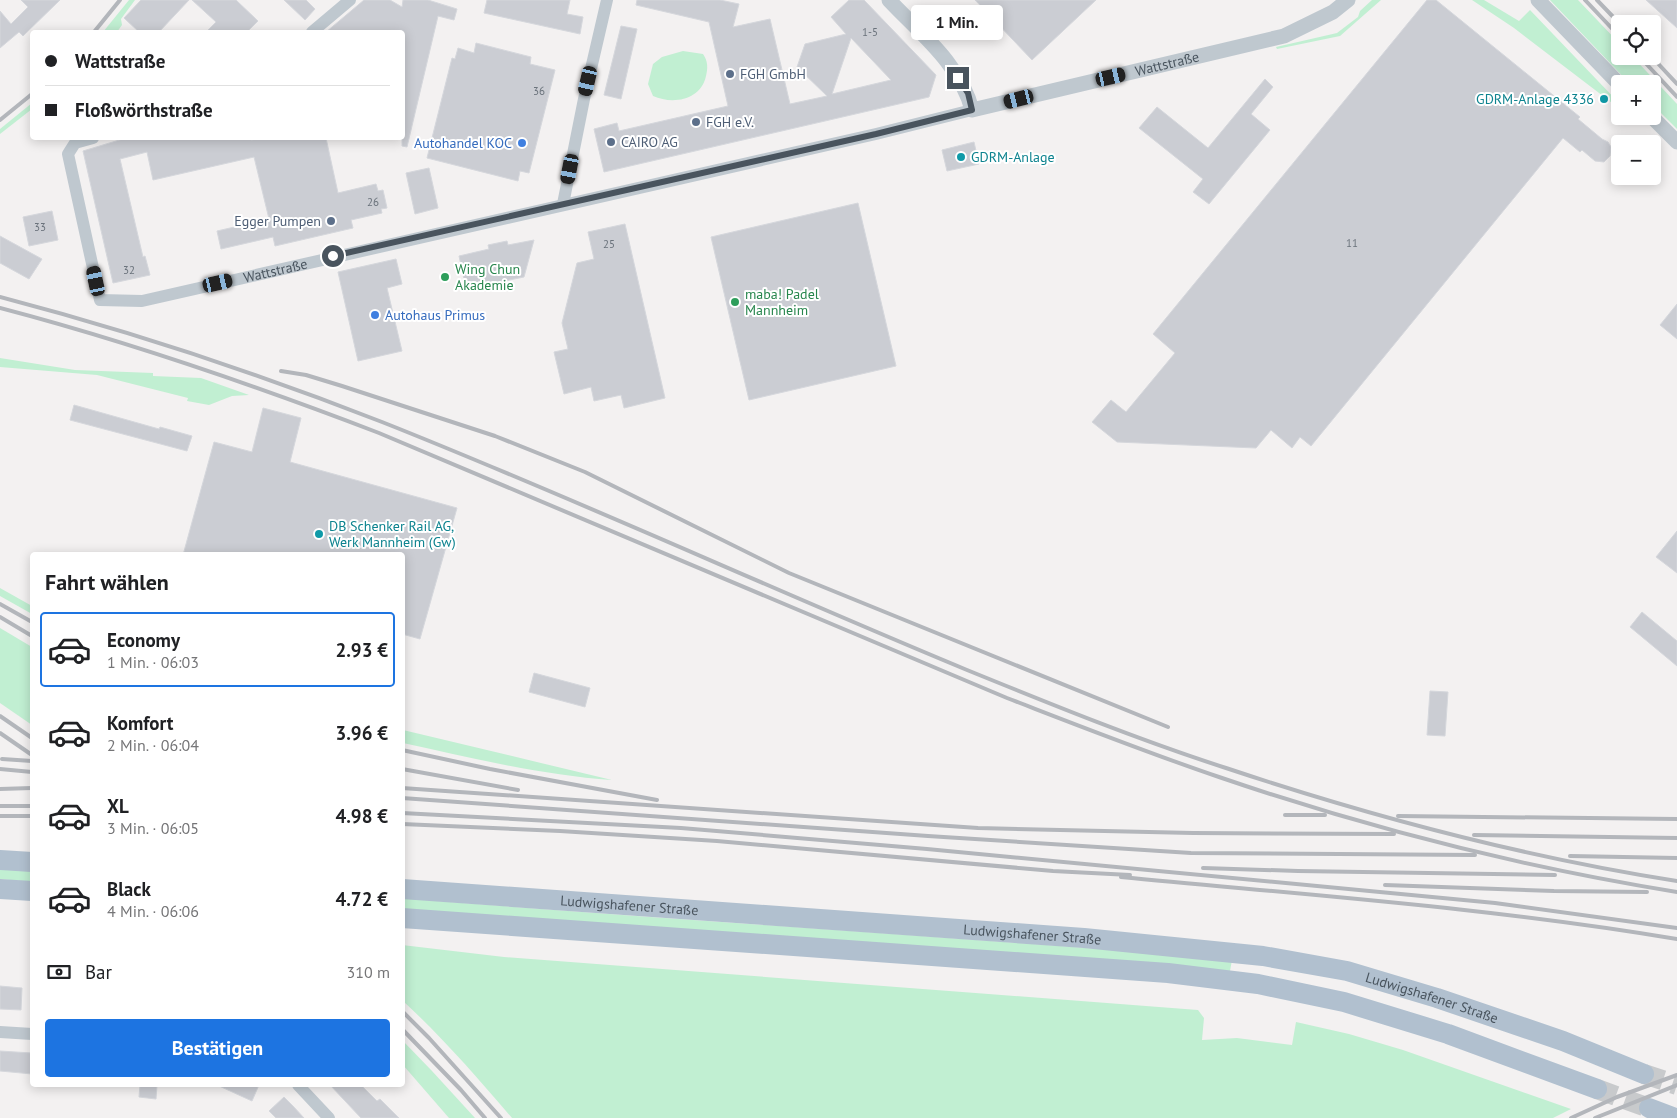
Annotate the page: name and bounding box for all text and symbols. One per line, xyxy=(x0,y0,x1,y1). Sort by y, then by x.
callout: 1 Min. xyxy=(912,5,1004,40)
text: 1 Min. xyxy=(936,12,978,32)
map controls xyxy=(1611,15,1661,185)
button: locate xyxy=(1611,15,1661,65)
house number: 1-5 xyxy=(862,25,878,39)
street label: Wattstraße xyxy=(1133,47,1201,80)
text: Wattstraße xyxy=(75,49,165,73)
car xyxy=(577,65,598,97)
place label: FGH GmbH xyxy=(740,65,806,83)
car xyxy=(1094,66,1127,88)
route end xyxy=(947,67,969,89)
marker: FGH GmbH xyxy=(724,68,736,80)
button: + xyxy=(1611,75,1661,125)
house number: 36 xyxy=(533,84,545,98)
car xyxy=(1002,88,1035,110)
place label: GDRM-Anlage 4336 xyxy=(1476,90,1594,108)
marker: GDRM-Anlage 4336 xyxy=(1598,93,1610,105)
text: Floßwörthstraße xyxy=(75,98,213,122)
place label: FGH e.V. xyxy=(706,113,754,131)
marker: FGH e.V. xyxy=(690,116,702,128)
place label: CAIRO AG xyxy=(621,133,678,151)
place label: Autohandel KOC xyxy=(414,134,512,152)
button: − xyxy=(1611,135,1661,185)
marker: CAIRO AG xyxy=(605,136,617,148)
marker: Autohandel KOC xyxy=(516,137,528,149)
place label: GDRM-Anlage xyxy=(971,148,1055,166)
marker: GDRM-Anlage xyxy=(955,151,967,163)
car xyxy=(559,153,580,185)
house number: 26 xyxy=(367,195,379,209)
place label: Egger Pumpen xyxy=(234,212,321,230)
marker: Egger Pumpen xyxy=(325,215,337,227)
house number: 33 xyxy=(34,220,46,234)
house number: 11 xyxy=(1346,236,1358,250)
house number: 25 xyxy=(603,237,615,251)
route start xyxy=(322,245,344,267)
street label: Wattstraße xyxy=(242,255,309,287)
place label: Wing Chun Akademie xyxy=(455,260,520,294)
house number: 32 xyxy=(123,263,135,277)
car xyxy=(85,265,106,297)
marker: Wing Chun Akademie xyxy=(439,271,451,283)
car xyxy=(201,272,234,294)
place label: maba! Padel Mannheim xyxy=(745,285,819,319)
marker: maba! Padel Mannheim xyxy=(729,296,741,308)
place label: Autohaus Primus xyxy=(385,306,485,324)
marker: Autohaus Primus xyxy=(369,309,381,321)
place label: DB Schenker Rail AG, Werk Mannheim (Gw) xyxy=(329,517,456,551)
marker: DB Schenker Rail AG, Werk Mannheim (Gw) xyxy=(313,528,325,540)
text: Fahrt wählen xyxy=(45,568,169,596)
icon: car xyxy=(47,627,92,672)
text: Economy xyxy=(107,628,180,652)
text: 2.93 € xyxy=(335,638,388,662)
text: 1 Min. · 06:03 xyxy=(107,652,199,672)
icon: car xyxy=(47,710,92,755)
text: Komfort xyxy=(107,711,173,735)
text: 3.96 € xyxy=(335,721,388,745)
text: 2 Min. · 06:04 xyxy=(107,735,199,755)
icon: car xyxy=(47,793,92,838)
text: XL xyxy=(107,794,129,818)
text: 4.98 € xyxy=(335,804,388,828)
text: 3 Min. · 06:05 xyxy=(107,818,199,838)
icon: car xyxy=(47,876,92,921)
text: Black xyxy=(107,877,151,901)
text: 4.72 € xyxy=(335,887,388,911)
street label: Ludwigshafener Straße xyxy=(560,891,699,919)
text: 4 Min. · 06:06 xyxy=(107,901,199,921)
street label: Ludwigshafener Straße xyxy=(963,920,1102,949)
icon: cash xyxy=(45,958,73,986)
text: Bar xyxy=(85,960,112,984)
text: 310 m xyxy=(347,962,390,982)
street label: Ludwigshafener Straße xyxy=(1363,968,1501,1027)
button: Bestätigen xyxy=(45,1019,390,1077)

